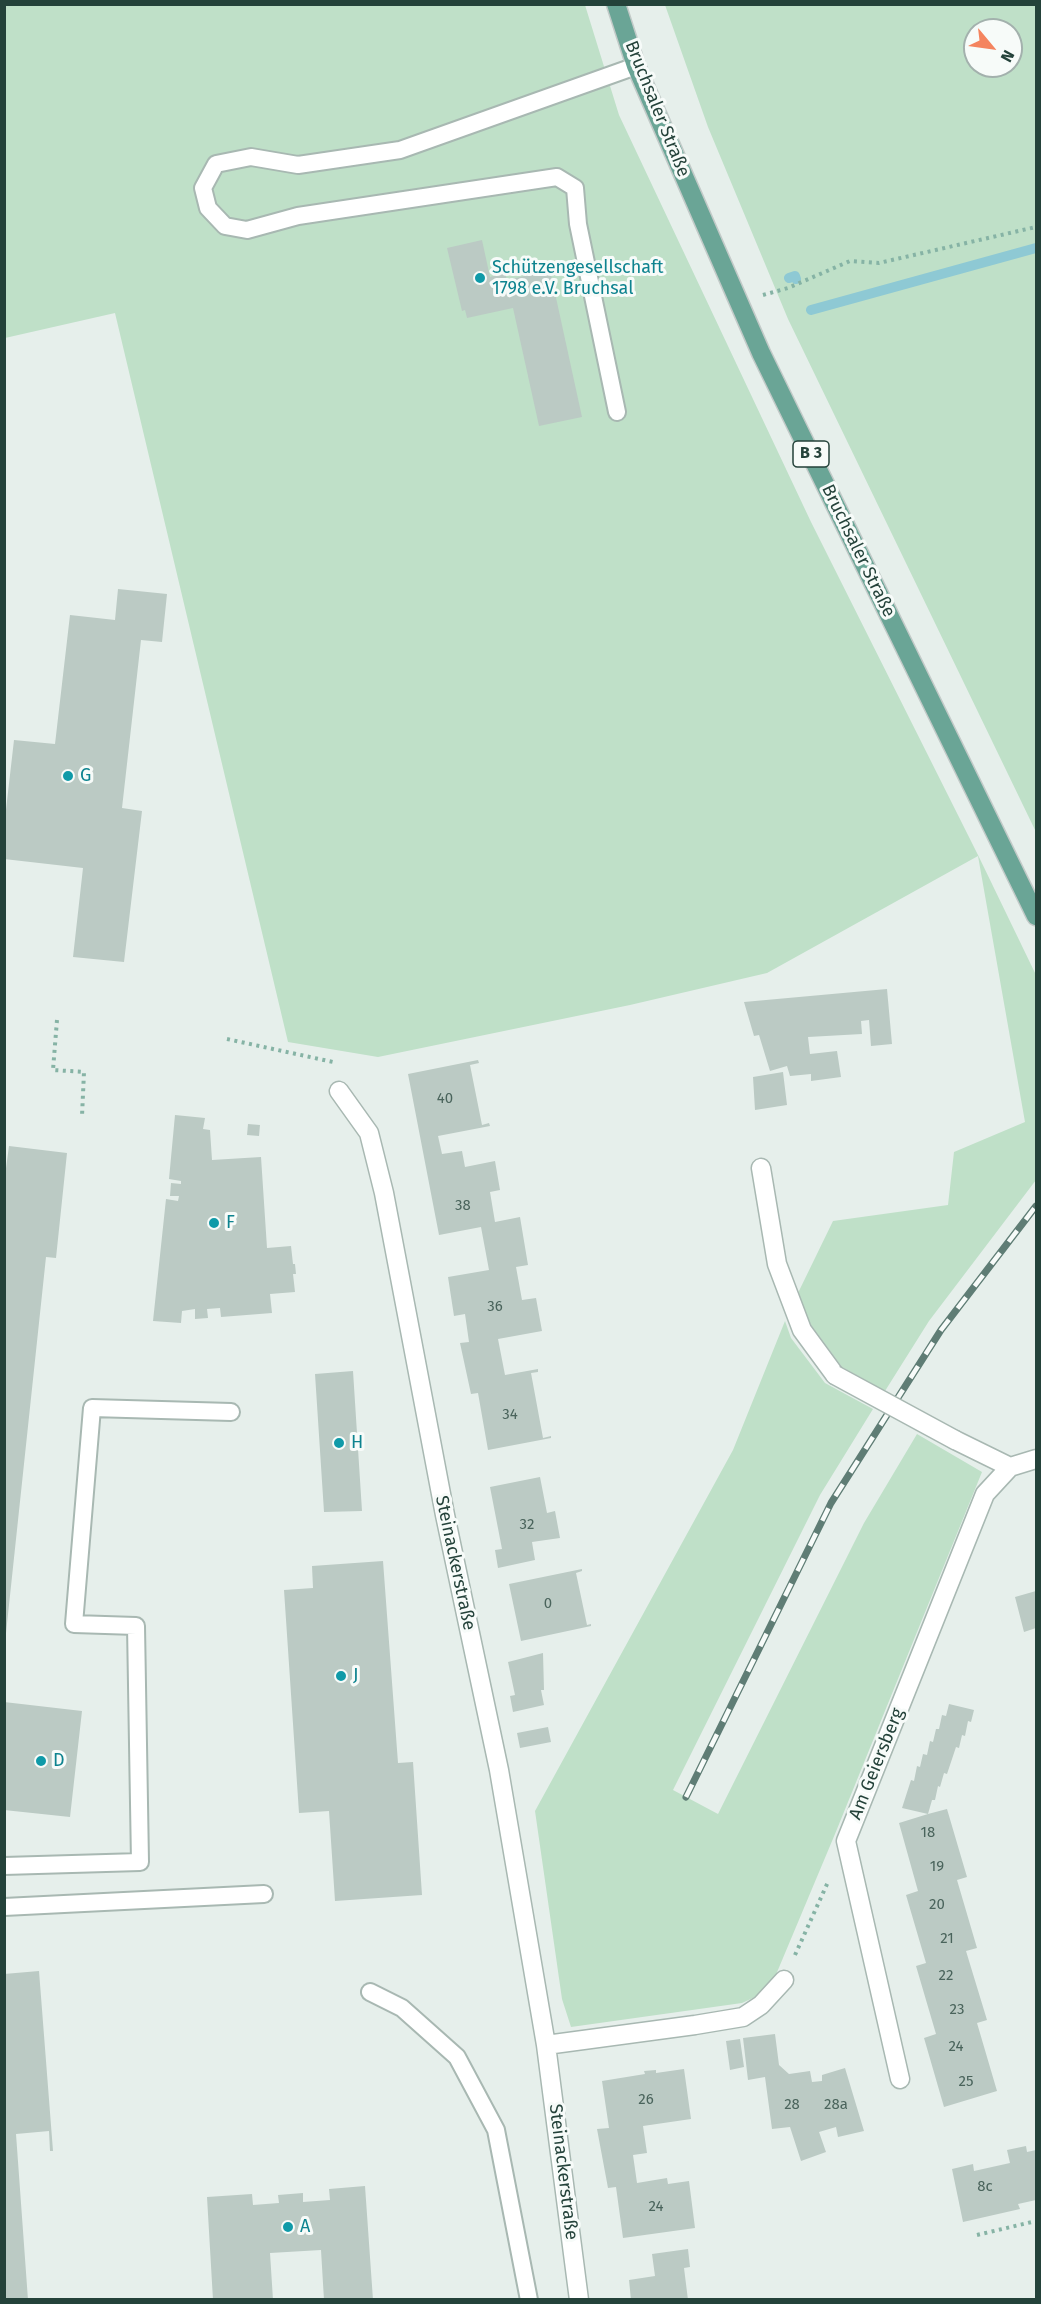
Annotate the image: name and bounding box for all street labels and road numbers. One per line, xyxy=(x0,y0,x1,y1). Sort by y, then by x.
street label: Bruchsaler Straße xyxy=(620,38,694,180)
road number: B 3 xyxy=(793,441,829,467)
street label: Bruchsaler Straße xyxy=(817,481,899,621)
street label: Steinackerstraße xyxy=(430,1494,480,1632)
street label: Am Geiersberg xyxy=(845,1705,909,1823)
street label: Steinackerstraße xyxy=(544,2103,582,2241)

